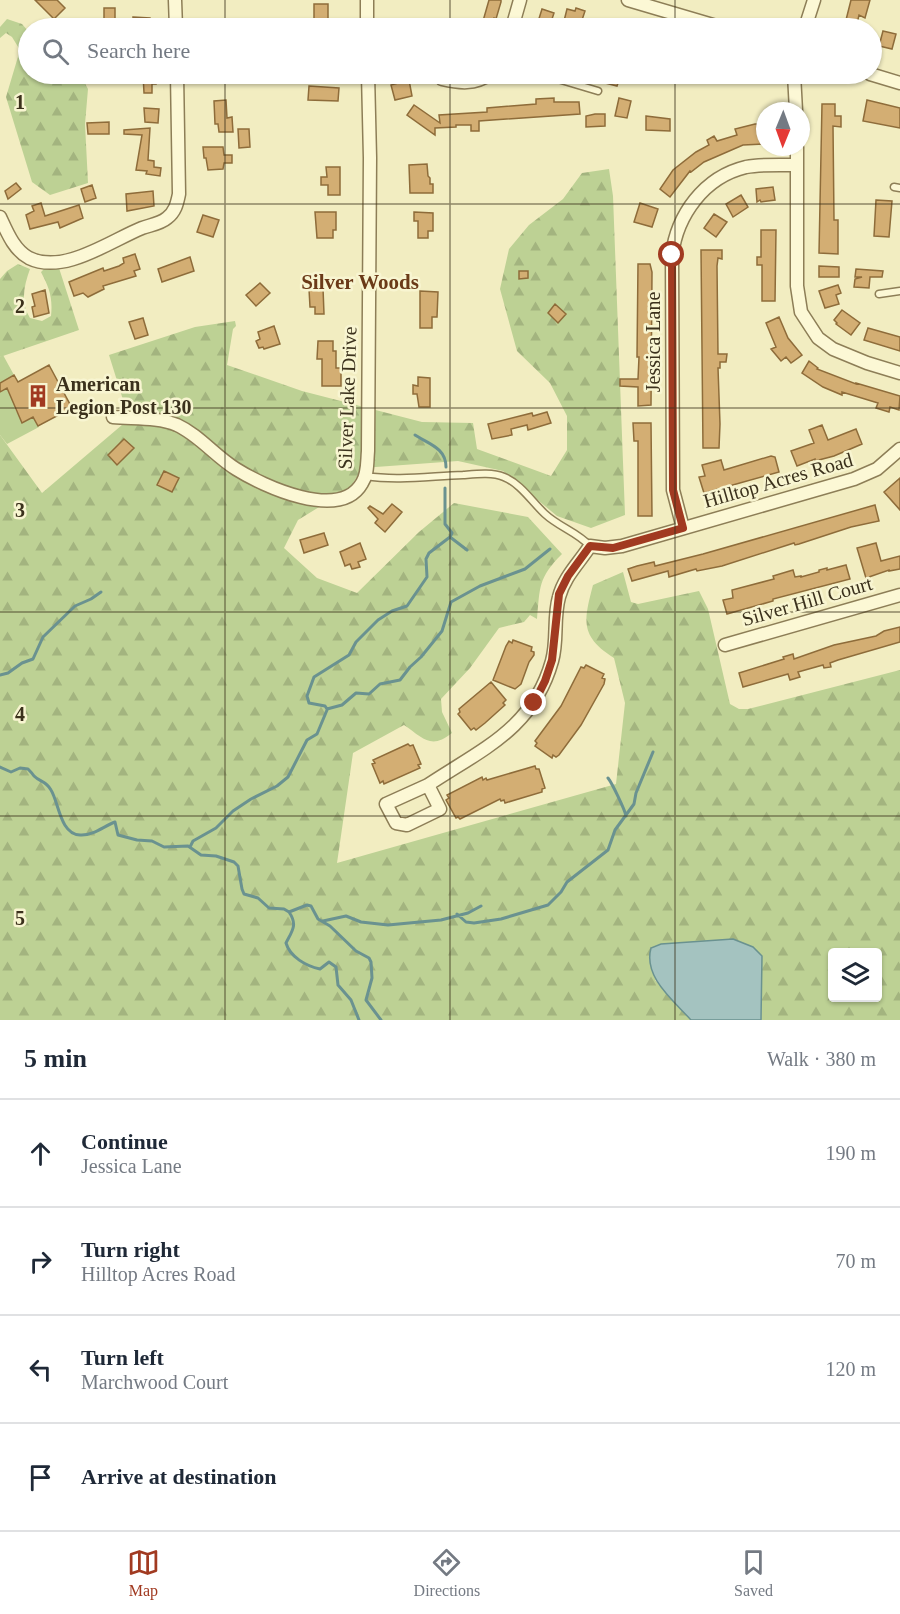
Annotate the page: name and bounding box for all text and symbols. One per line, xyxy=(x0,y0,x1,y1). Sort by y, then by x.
search box xyxy=(18,18,882,84)
icon: search xyxy=(39,35,72,68)
text: Search here xyxy=(87,38,190,63)
text: 1 xyxy=(15,91,25,113)
north arrow xyxy=(756,102,810,156)
route start xyxy=(658,241,684,267)
district label: Silver Woods xyxy=(301,270,419,294)
street label: Jessica Lane xyxy=(642,292,664,392)
text: 2 xyxy=(15,295,25,317)
street label: Silver Lake Drive xyxy=(334,326,360,470)
place label: American Legion Post 130 xyxy=(56,373,192,419)
building icon: American Legion Post 130 xyxy=(25,383,51,409)
street label: Hilltop Acres Road xyxy=(701,448,856,513)
text: 3 xyxy=(15,499,25,521)
street label: Silver Hill Court xyxy=(739,572,875,630)
route end xyxy=(520,689,546,715)
text: 4 xyxy=(15,703,25,725)
text: 5 xyxy=(15,907,25,929)
map controls xyxy=(828,948,882,1002)
button: layers xyxy=(828,948,882,1002)
text: 5 min xyxy=(24,1044,87,1073)
text: Walk · 380 m xyxy=(767,1048,876,1070)
text: Continue xyxy=(81,1129,168,1154)
icon: ahead xyxy=(24,1137,57,1170)
text: 190 m xyxy=(825,1142,876,1164)
text: Jessica Lane xyxy=(81,1155,182,1177)
text: Turn right xyxy=(81,1237,180,1262)
icon: right xyxy=(24,1245,57,1278)
text: 70 m xyxy=(835,1250,876,1272)
text: Hilltop Acres Road xyxy=(81,1263,235,1285)
text: Turn left xyxy=(81,1345,164,1370)
icon: left xyxy=(24,1353,57,1386)
text: 120 m xyxy=(825,1358,876,1380)
text: Marchwood Court xyxy=(81,1371,228,1393)
icon: arrive xyxy=(24,1461,57,1494)
text: Arrive at destination xyxy=(81,1464,277,1489)
tab: Map xyxy=(127,1546,160,1600)
tab: Directions xyxy=(414,1546,480,1600)
tab: Saved xyxy=(734,1546,773,1600)

